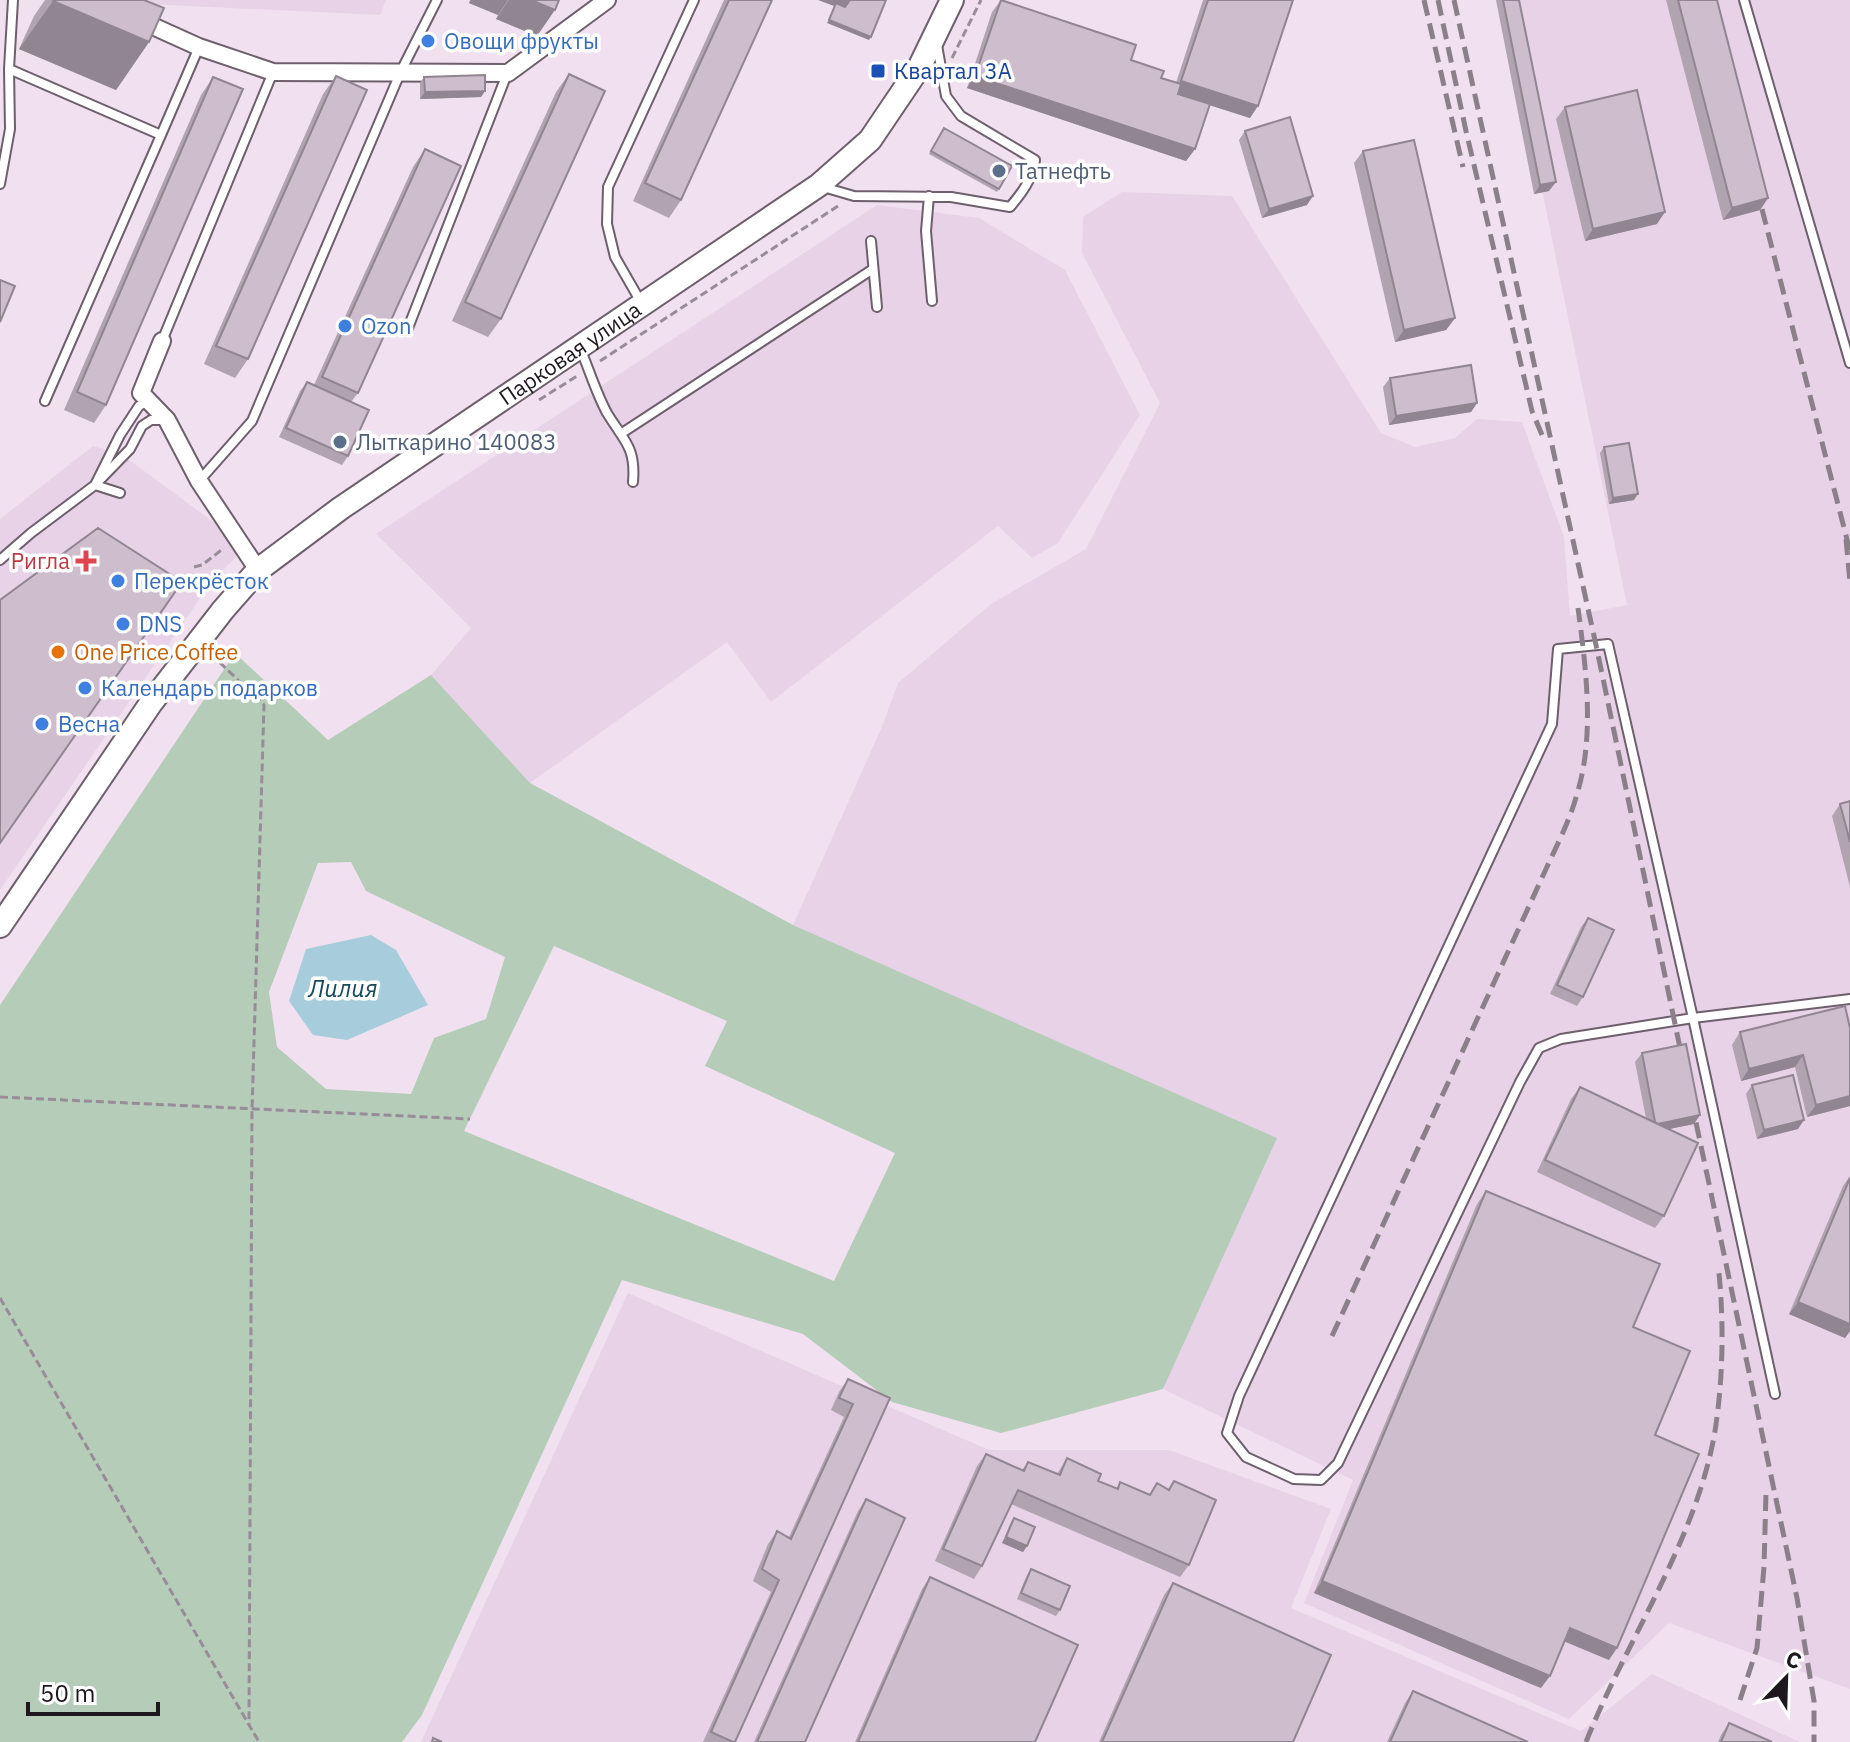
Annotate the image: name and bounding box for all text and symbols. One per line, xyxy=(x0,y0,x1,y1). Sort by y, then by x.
place label: Овощи фрукты xyxy=(444,26,599,55)
marker: Овощи фрукты xyxy=(419,32,437,50)
place label: Квартал 3А xyxy=(894,56,1012,85)
marker: Квартал 3А xyxy=(869,62,887,80)
place label: Татнефть xyxy=(1015,156,1111,185)
marker: Татнефть xyxy=(990,162,1008,180)
street label: Парковая улица xyxy=(493,294,647,411)
place label: Ozon xyxy=(361,311,411,340)
marker: Ozon xyxy=(336,317,354,335)
place label: Лыткарино 140083 xyxy=(356,427,556,456)
marker: Лыткарино 140083 xyxy=(331,433,349,451)
place label: Ригла xyxy=(11,546,70,575)
marker: Ригла xyxy=(77,552,95,570)
place label: Перекрёсток xyxy=(134,566,269,595)
marker: Перекрёсток xyxy=(109,572,127,590)
place label: DNS xyxy=(139,609,182,638)
marker: DNS xyxy=(114,615,132,633)
place label: One Price Coffee xyxy=(74,637,238,666)
marker: One Price Coffee xyxy=(49,643,67,661)
place label: Календарь подарков xyxy=(101,673,318,702)
marker: Календарь подарков xyxy=(76,679,94,697)
place label: Весна xyxy=(58,709,120,738)
marker: Весна xyxy=(33,715,51,733)
water label: Лилия xyxy=(307,972,378,1004)
north arrow xyxy=(1746,1638,1826,1718)
text: С xyxy=(1782,1643,1806,1675)
scale bar xyxy=(28,1666,158,1716)
text: 50 m xyxy=(40,1677,95,1709)

